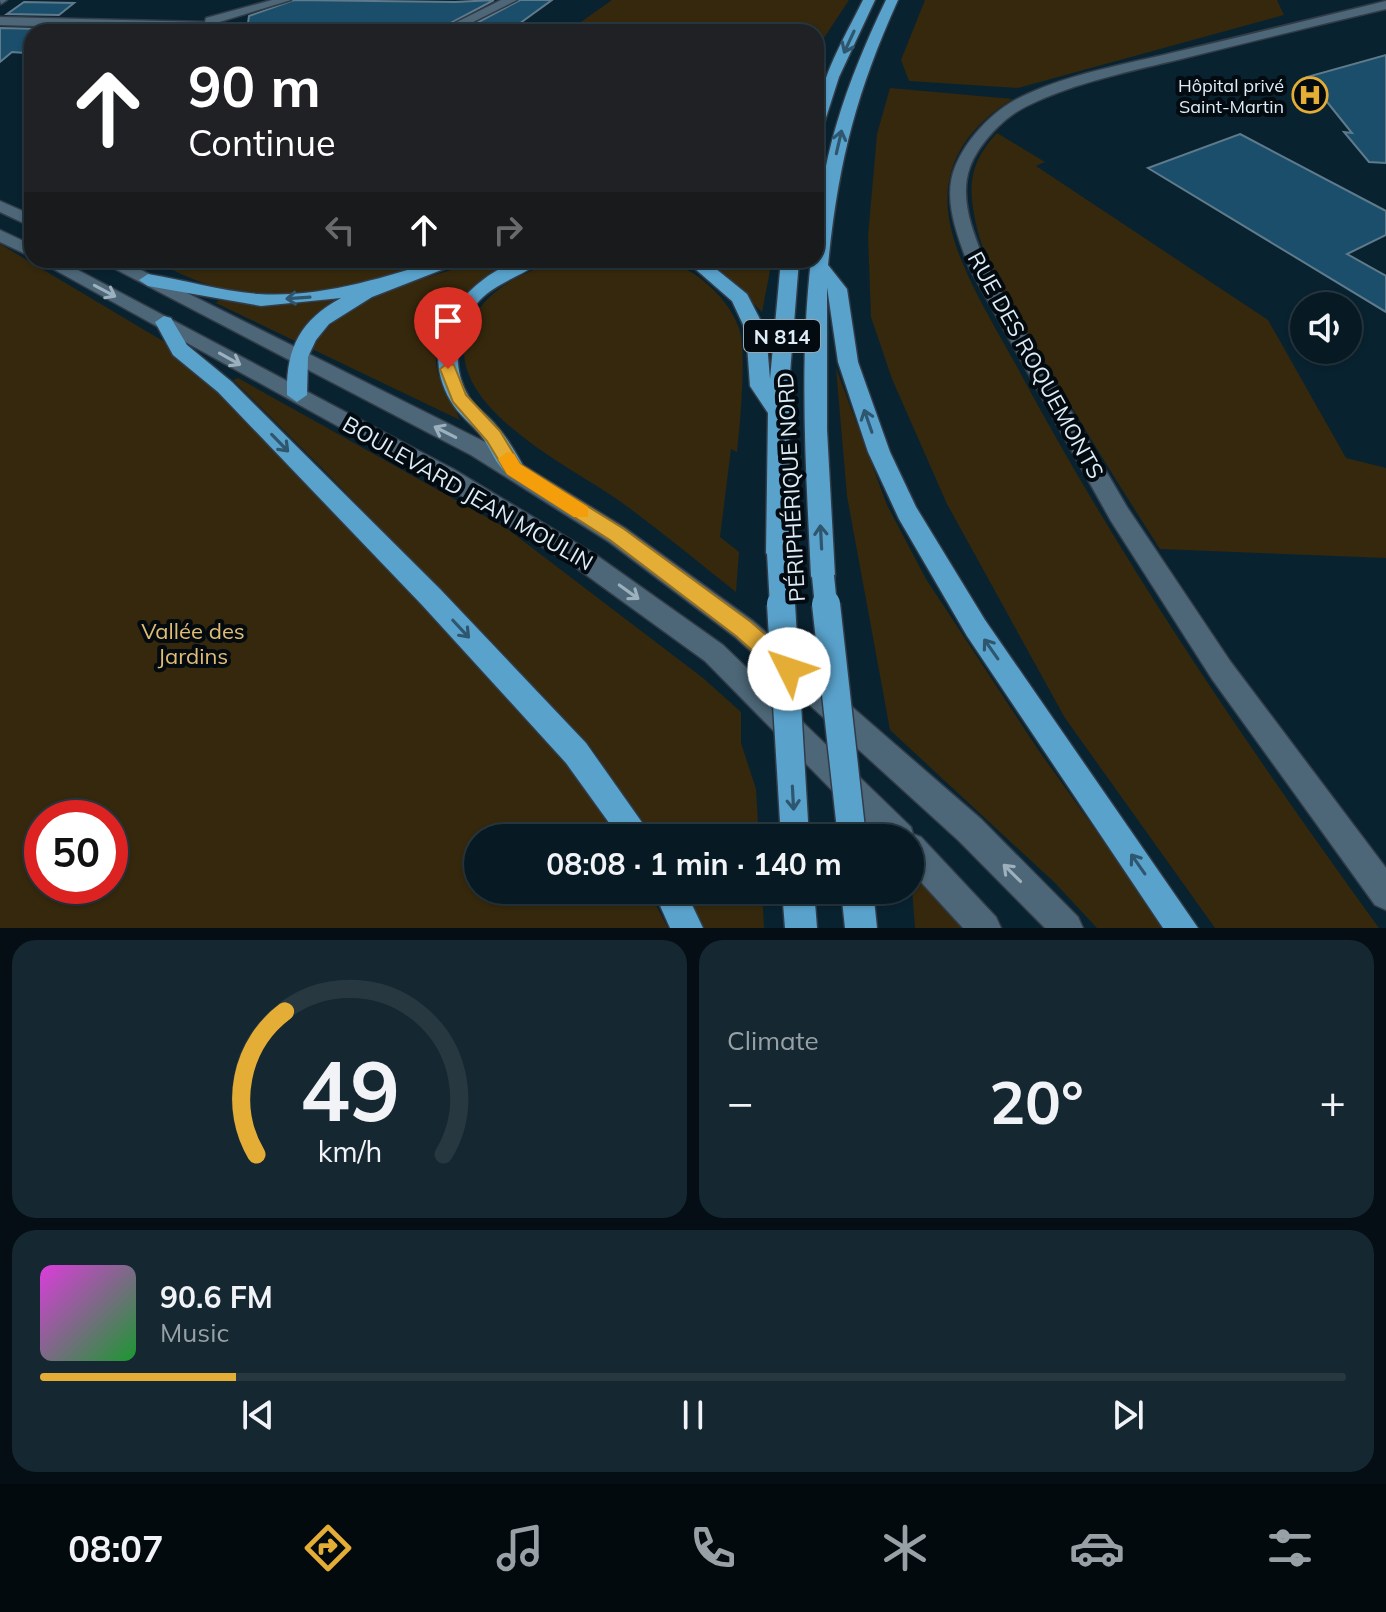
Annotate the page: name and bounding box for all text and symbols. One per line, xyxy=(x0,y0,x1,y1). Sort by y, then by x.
one-way arrow xyxy=(841,29,856,53)
text: 90 m xyxy=(188,51,321,121)
icon: ahead xyxy=(56,56,160,160)
place label: Hôpital privé Saint-Martin xyxy=(1178,74,1284,118)
hospital icon: Hôpital privé Saint-Martin xyxy=(1291,76,1329,114)
text: Continue xyxy=(188,120,336,165)
one-way arrow xyxy=(832,129,847,155)
icon: left xyxy=(318,208,362,252)
icon: ahead xyxy=(402,208,446,252)
icon: right xyxy=(486,208,530,252)
street label: RUE DES ROQUEMONTS xyxy=(962,247,1110,483)
one-way arrow xyxy=(93,284,116,300)
pin xyxy=(414,287,482,369)
one-way arrow xyxy=(285,291,312,306)
map controls xyxy=(1290,292,1362,364)
button: sound xyxy=(1290,292,1362,364)
icon: arrive xyxy=(426,299,470,343)
road number: N 814 xyxy=(744,320,820,352)
one-way arrow xyxy=(218,351,242,367)
street label: PÉRIPHÉRIQUE NORD xyxy=(771,371,811,603)
one-way arrow xyxy=(860,409,875,434)
street label: BOULEVARD JEAN MOULIN xyxy=(338,410,598,576)
one-way arrow xyxy=(434,424,458,439)
one-way arrow xyxy=(270,433,289,453)
one-way arrow xyxy=(813,524,828,551)
one-way arrow xyxy=(618,583,639,600)
park label: Vallée des Jardins xyxy=(141,617,245,670)
one-way arrow xyxy=(451,619,469,639)
position arrow xyxy=(747,627,831,711)
one-way arrow xyxy=(983,639,999,661)
one-way arrow xyxy=(786,784,801,811)
speed limit sign: 50 xyxy=(24,800,128,904)
text: 08:08 · 1 min · 140 m xyxy=(546,845,842,883)
one-way arrow xyxy=(1130,853,1146,875)
one-way arrow xyxy=(1003,863,1022,883)
text: Climate xyxy=(727,1024,819,1057)
text: 49 xyxy=(300,1037,399,1142)
text: 20° xyxy=(989,1064,1084,1139)
text: − xyxy=(727,1074,753,1129)
text: + xyxy=(1320,1074,1346,1129)
text: km/h xyxy=(317,1133,382,1169)
text: 90.6 FM xyxy=(160,1278,273,1316)
text: Music xyxy=(160,1316,229,1349)
icon: previous xyxy=(236,1393,280,1437)
icon: pause xyxy=(671,1393,715,1437)
icon: next xyxy=(1106,1393,1150,1437)
icon: directions xyxy=(300,1520,356,1576)
icon: music xyxy=(492,1520,548,1576)
icon: phone xyxy=(685,1520,741,1576)
icon: climate xyxy=(877,1520,933,1576)
icon: car xyxy=(1069,1520,1125,1576)
icon: filters xyxy=(1262,1520,1318,1576)
text: 08:07 xyxy=(68,1526,164,1571)

